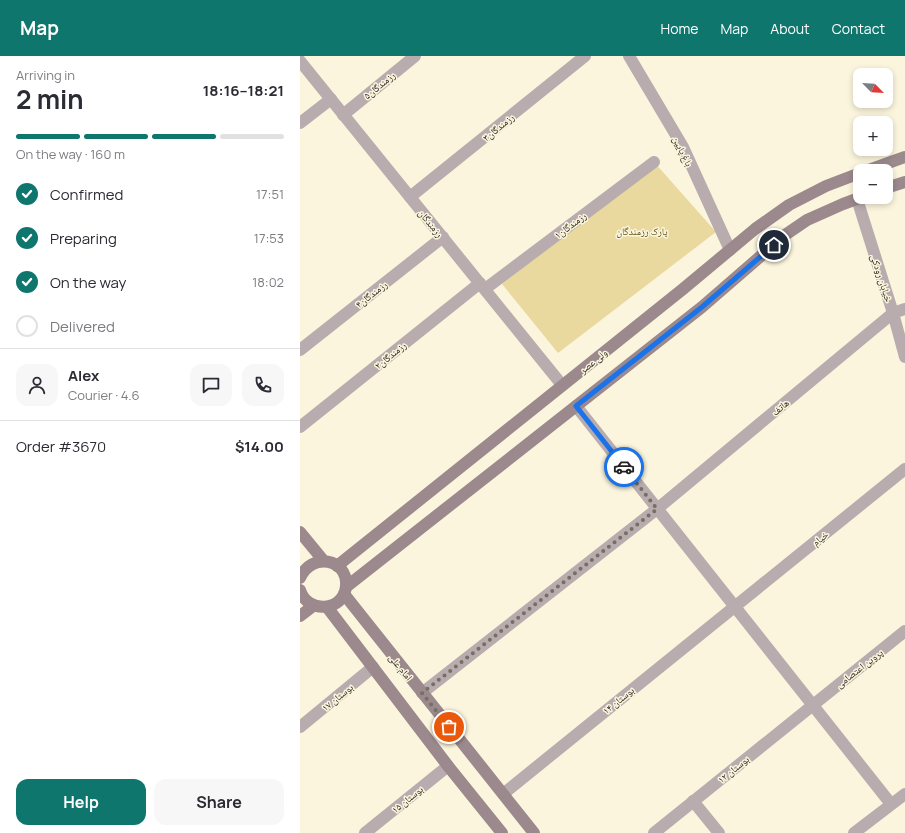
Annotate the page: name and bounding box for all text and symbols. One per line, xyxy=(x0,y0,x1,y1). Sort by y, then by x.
text: Map xyxy=(20,15,59,41)
text: Home xyxy=(661,19,698,38)
text: Map xyxy=(720,19,748,38)
text: About xyxy=(770,19,810,38)
text: Contact xyxy=(832,19,885,38)
text: Arriving in xyxy=(16,66,75,84)
street label: رزمندگان۵ xyxy=(360,68,398,102)
north arrow xyxy=(853,68,893,108)
map controls xyxy=(853,68,893,204)
text: 18:16–18:21 xyxy=(203,80,284,101)
text: 2 min xyxy=(16,81,84,117)
street label: رزمندگان۳ xyxy=(479,110,517,144)
button: + xyxy=(853,116,893,156)
street label: باغ پایین xyxy=(669,133,697,169)
text: On the way · 160 m xyxy=(16,145,125,163)
button: − xyxy=(853,164,893,204)
icon: check xyxy=(16,183,38,205)
text: Confirmed xyxy=(50,184,123,205)
text: 17:51 xyxy=(256,185,284,203)
street label: رزمندگان xyxy=(415,206,447,240)
street label: رزمندگان۱ xyxy=(551,208,589,242)
park label: پارک رزمندگان xyxy=(616,224,668,238)
icon: check xyxy=(16,227,38,249)
text: Preparing xyxy=(50,228,117,249)
pin xyxy=(757,228,791,262)
text: 17:53 xyxy=(254,229,284,247)
icon: home xyxy=(763,234,785,256)
street label: خیابان رودکی xyxy=(868,252,896,304)
icon: check xyxy=(16,271,38,293)
text: On the way xyxy=(50,272,126,293)
text: 18:02 xyxy=(252,273,284,291)
street label: رزمندگان۴ xyxy=(352,277,390,311)
text: Delivered xyxy=(50,316,115,337)
street label: رزمندگان۲ xyxy=(371,338,409,372)
street label: ولی عصر xyxy=(575,345,610,377)
button: person xyxy=(16,364,58,406)
button: chat xyxy=(190,364,232,406)
button: phone xyxy=(242,364,284,406)
text: Alex xyxy=(68,365,99,386)
text: Courier · 4.6 xyxy=(68,386,140,404)
street label: هاتف xyxy=(768,395,792,419)
text: Order #3670 xyxy=(16,436,106,457)
text: $14.00 xyxy=(235,436,284,457)
courier xyxy=(604,447,644,487)
icon: car xyxy=(613,456,635,478)
street label: خیام xyxy=(809,527,832,550)
street label: پروین اعتصامی xyxy=(833,645,886,691)
street label: امام علی xyxy=(385,651,416,684)
street label: بوستان ۱۷ xyxy=(318,680,356,714)
street label: بوستان ۱۴ xyxy=(599,683,637,717)
pin xyxy=(432,710,466,744)
icon: bag xyxy=(438,716,460,738)
street label: بوستان ۱۲ xyxy=(714,752,752,786)
button: Help xyxy=(16,779,146,825)
button: Share xyxy=(154,779,284,825)
street label: بوستان ۱۵ xyxy=(388,782,426,816)

